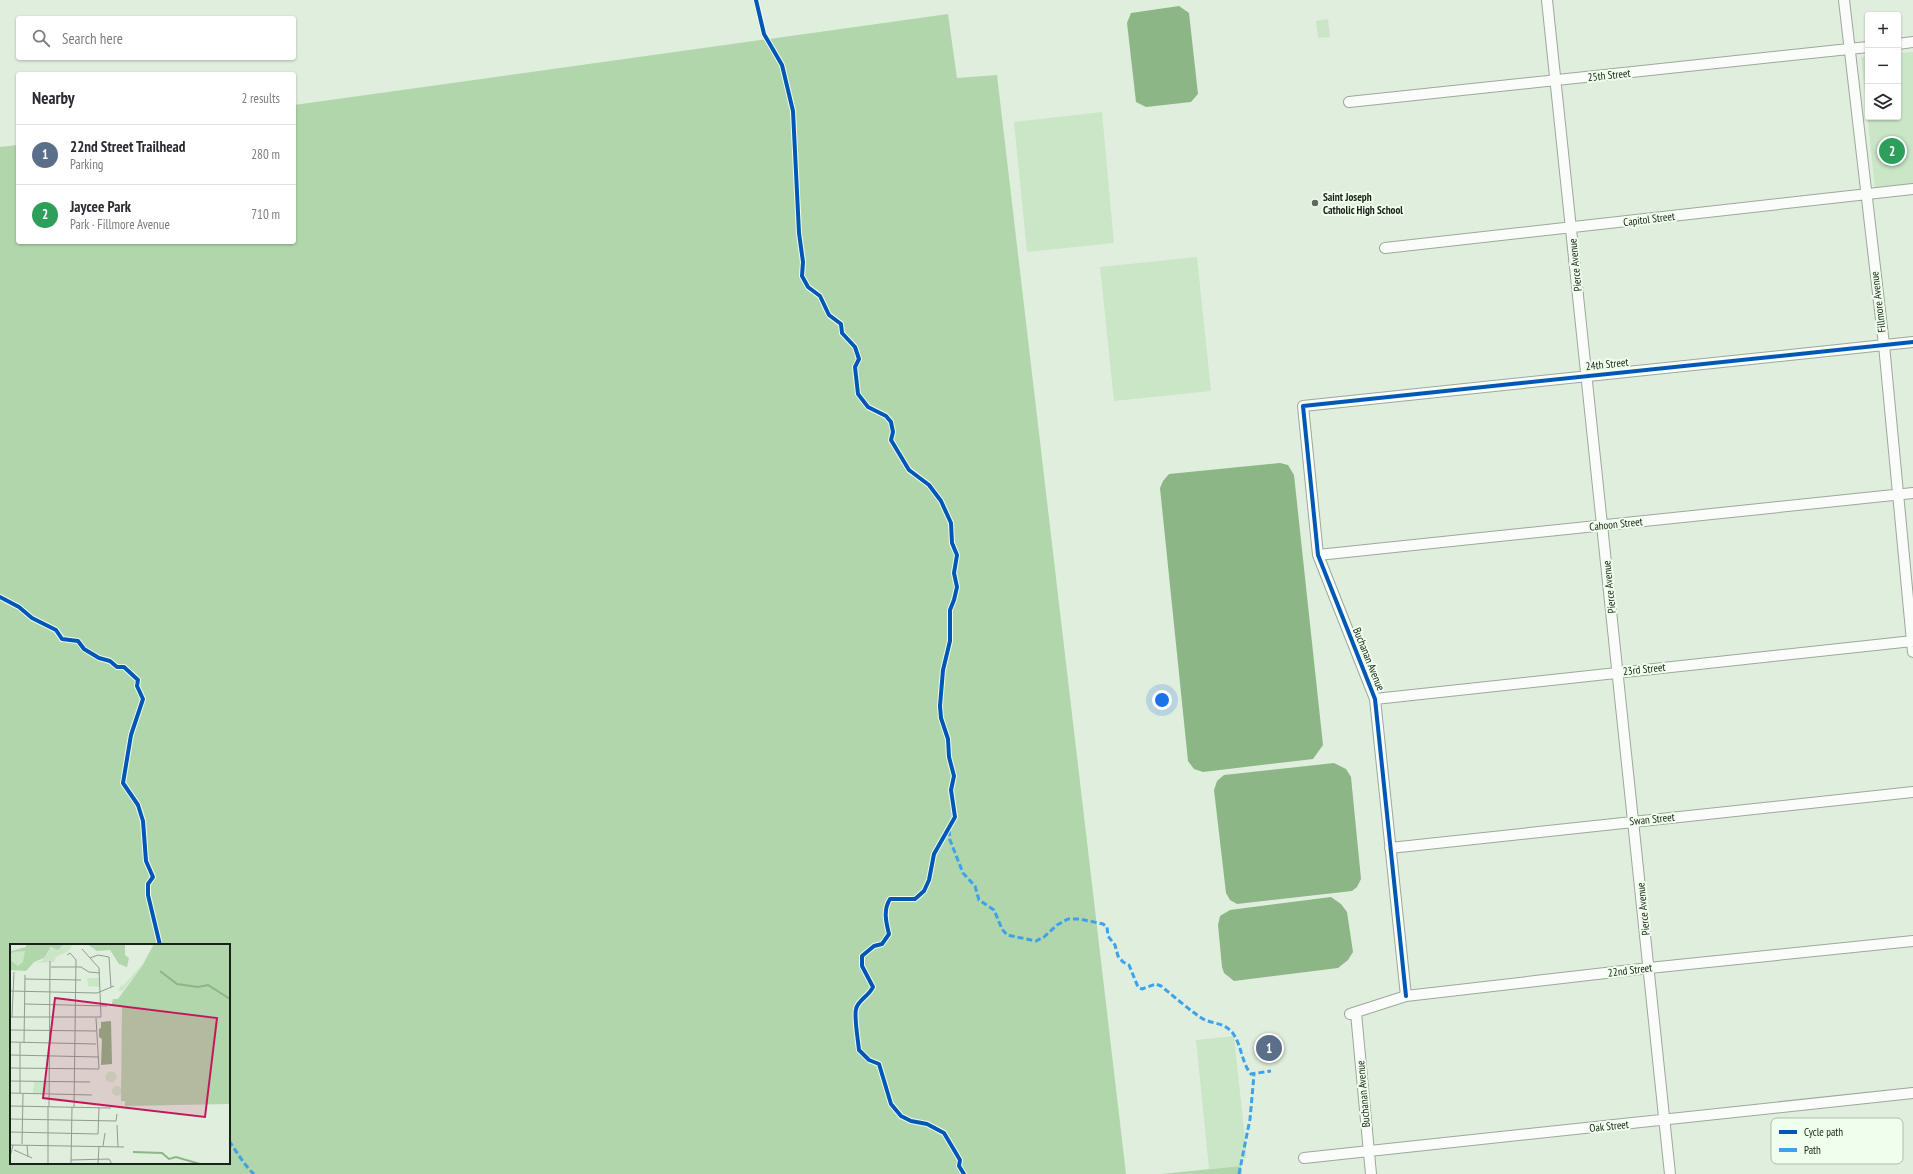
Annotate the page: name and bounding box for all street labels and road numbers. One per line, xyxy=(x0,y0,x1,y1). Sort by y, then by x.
street label: 25th Street xyxy=(1587,66,1631,84)
street label: Capitol Street xyxy=(1622,209,1676,229)
street label: Pierce Avenue xyxy=(1565,237,1585,292)
street label: Fillmore Avenue xyxy=(1867,270,1889,333)
street label: 24th Street xyxy=(1585,355,1629,373)
street label: Cahoon Street xyxy=(1589,514,1643,534)
street label: Pierce Avenue xyxy=(1599,559,1619,614)
street label: Buchanan Avenue xyxy=(1350,625,1388,693)
street label: 23rd Street xyxy=(1622,660,1666,678)
street label: Swan Street xyxy=(1629,810,1675,828)
street label: Pierce Avenue xyxy=(1633,881,1653,936)
street label: 22nd Street xyxy=(1607,960,1653,980)
street label: Buchanan Avenue xyxy=(1353,1060,1373,1128)
street label: Oak Street xyxy=(1589,1117,1629,1135)

